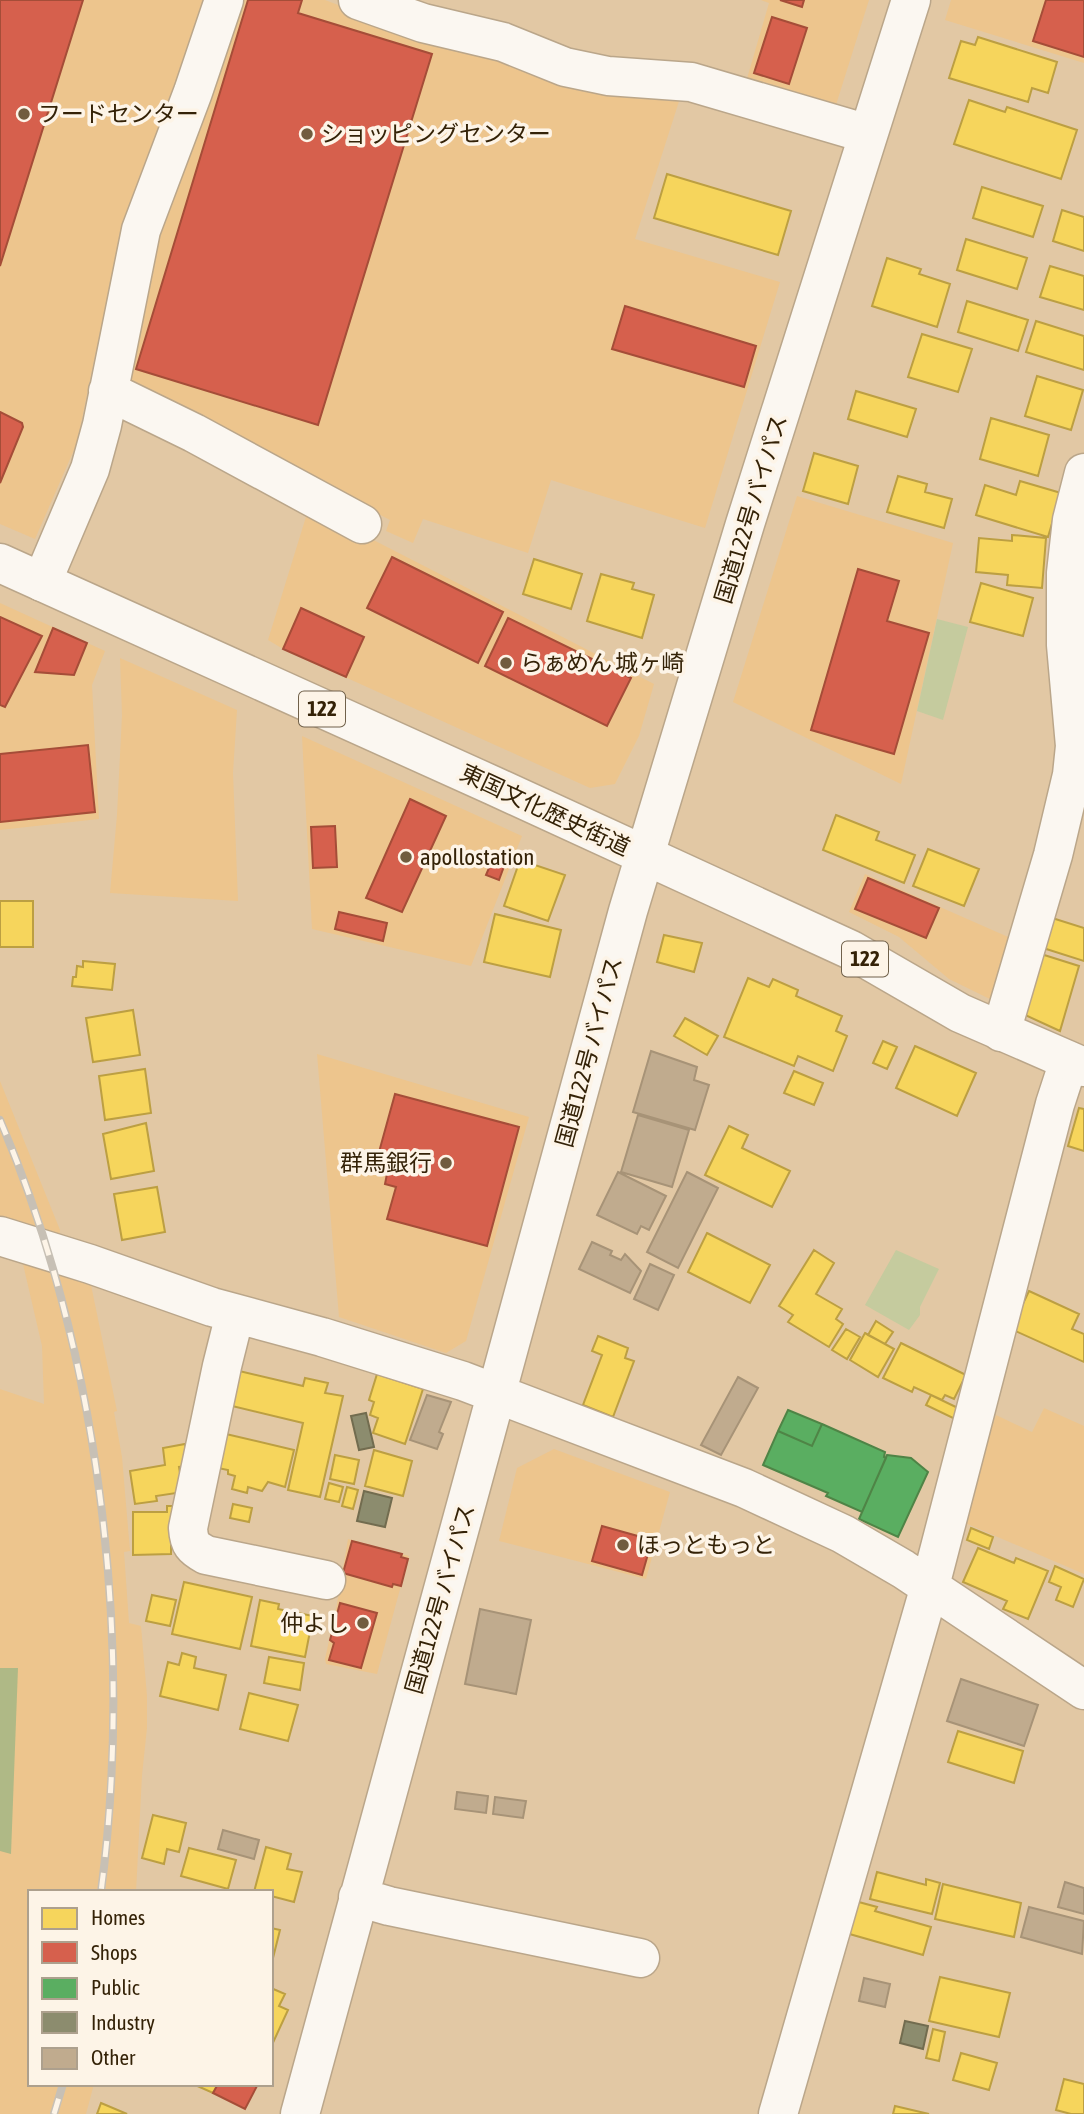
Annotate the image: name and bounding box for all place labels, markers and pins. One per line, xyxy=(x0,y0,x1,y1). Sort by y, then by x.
place label: フードセンター xyxy=(38,101,199,127)
marker: フードセンター xyxy=(16,106,32,122)
place label: ショッピングセンター xyxy=(321,121,551,147)
marker: ショッピングセンター xyxy=(299,126,315,142)
place label: らぁめん 城ヶ崎 xyxy=(520,650,684,676)
marker: らぁめん 城ヶ崎 xyxy=(498,655,514,671)
place label: apollostation xyxy=(420,844,535,870)
marker: apollostation xyxy=(398,849,414,865)
place label: 群馬銀行 xyxy=(340,1150,432,1176)
marker: 群馬銀行 xyxy=(438,1155,454,1171)
place label: ほっともっと xyxy=(637,1532,775,1558)
marker: ほっともっと xyxy=(615,1537,631,1553)
place label: 仲よし xyxy=(280,1610,349,1636)
marker: 仲よし xyxy=(355,1615,371,1631)

